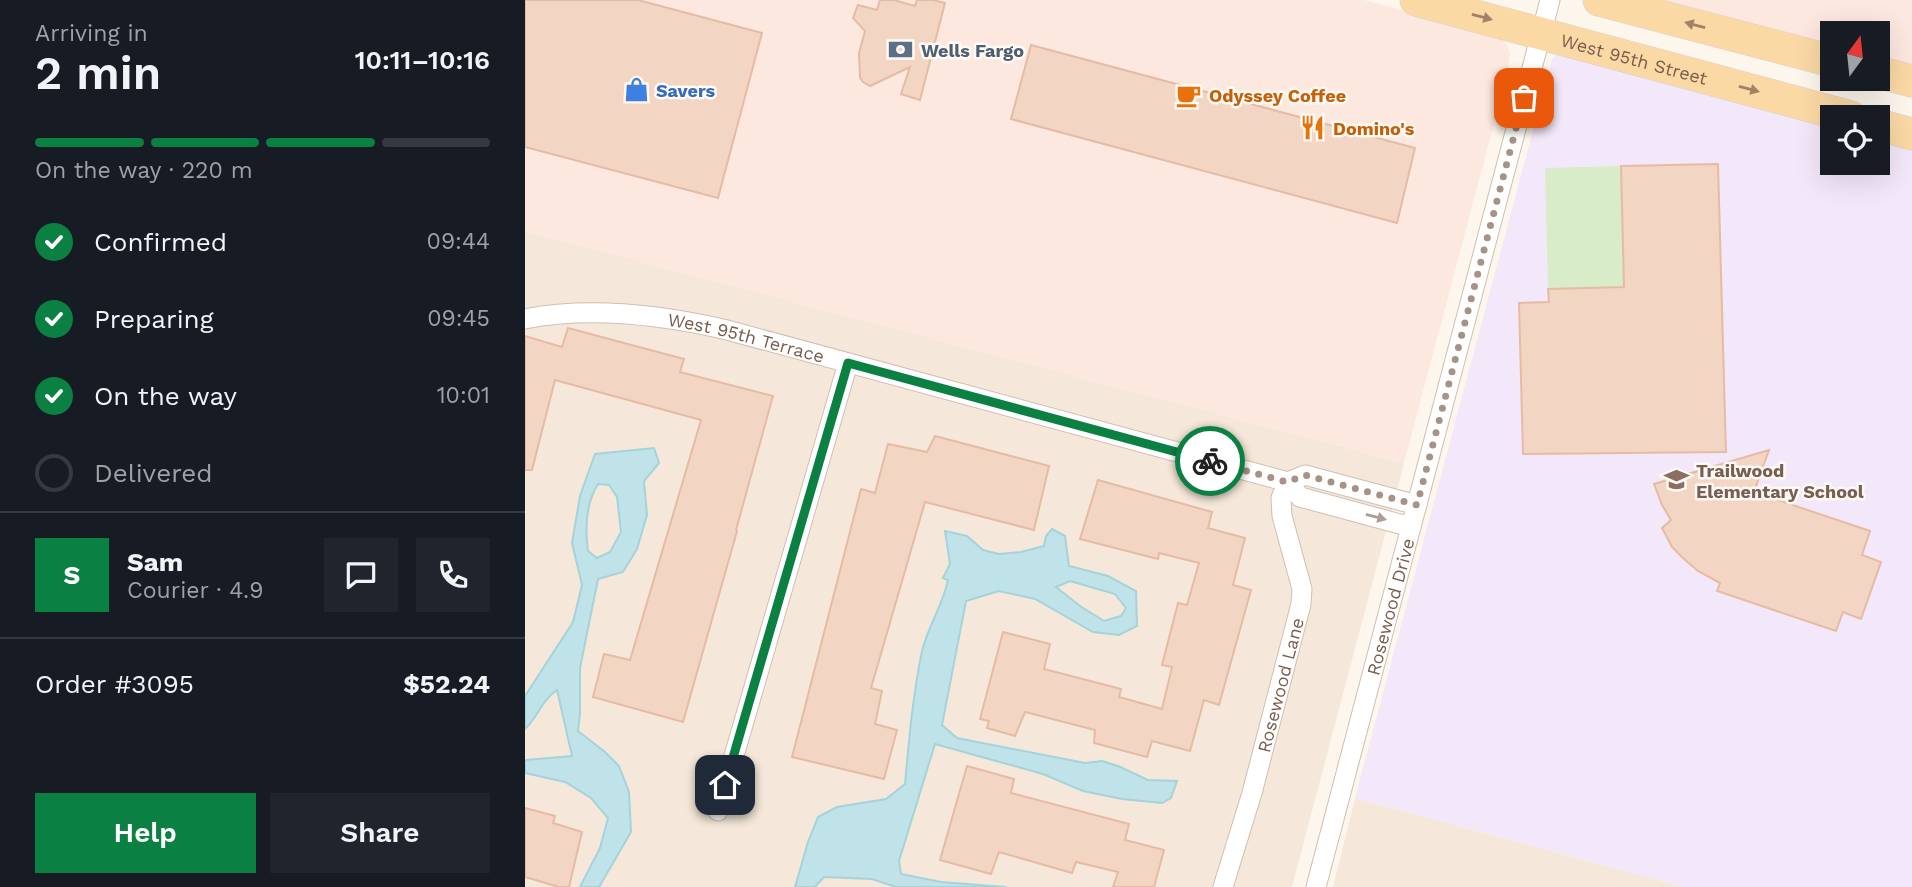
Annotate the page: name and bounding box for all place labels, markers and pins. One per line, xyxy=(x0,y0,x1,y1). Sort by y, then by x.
bank icon: Wells Fargo xyxy=(887,36,915,64)
place label: Wells Fargo xyxy=(921,40,1024,61)
pin xyxy=(1494,68,1554,128)
shop icon: Savers xyxy=(622,76,650,104)
place label: Savers xyxy=(656,80,716,101)
cafe icon: Odyssey Coffee xyxy=(1175,81,1203,109)
place label: Odyssey Coffee xyxy=(1209,85,1346,106)
restaurant icon: Domino's xyxy=(1299,114,1327,142)
place label: Domino's xyxy=(1333,118,1415,139)
place label: Trailwood Elementary School xyxy=(1696,460,1864,502)
school or university icon: Trailwood Elementary School xyxy=(1662,466,1690,494)
pin xyxy=(695,755,755,815)

